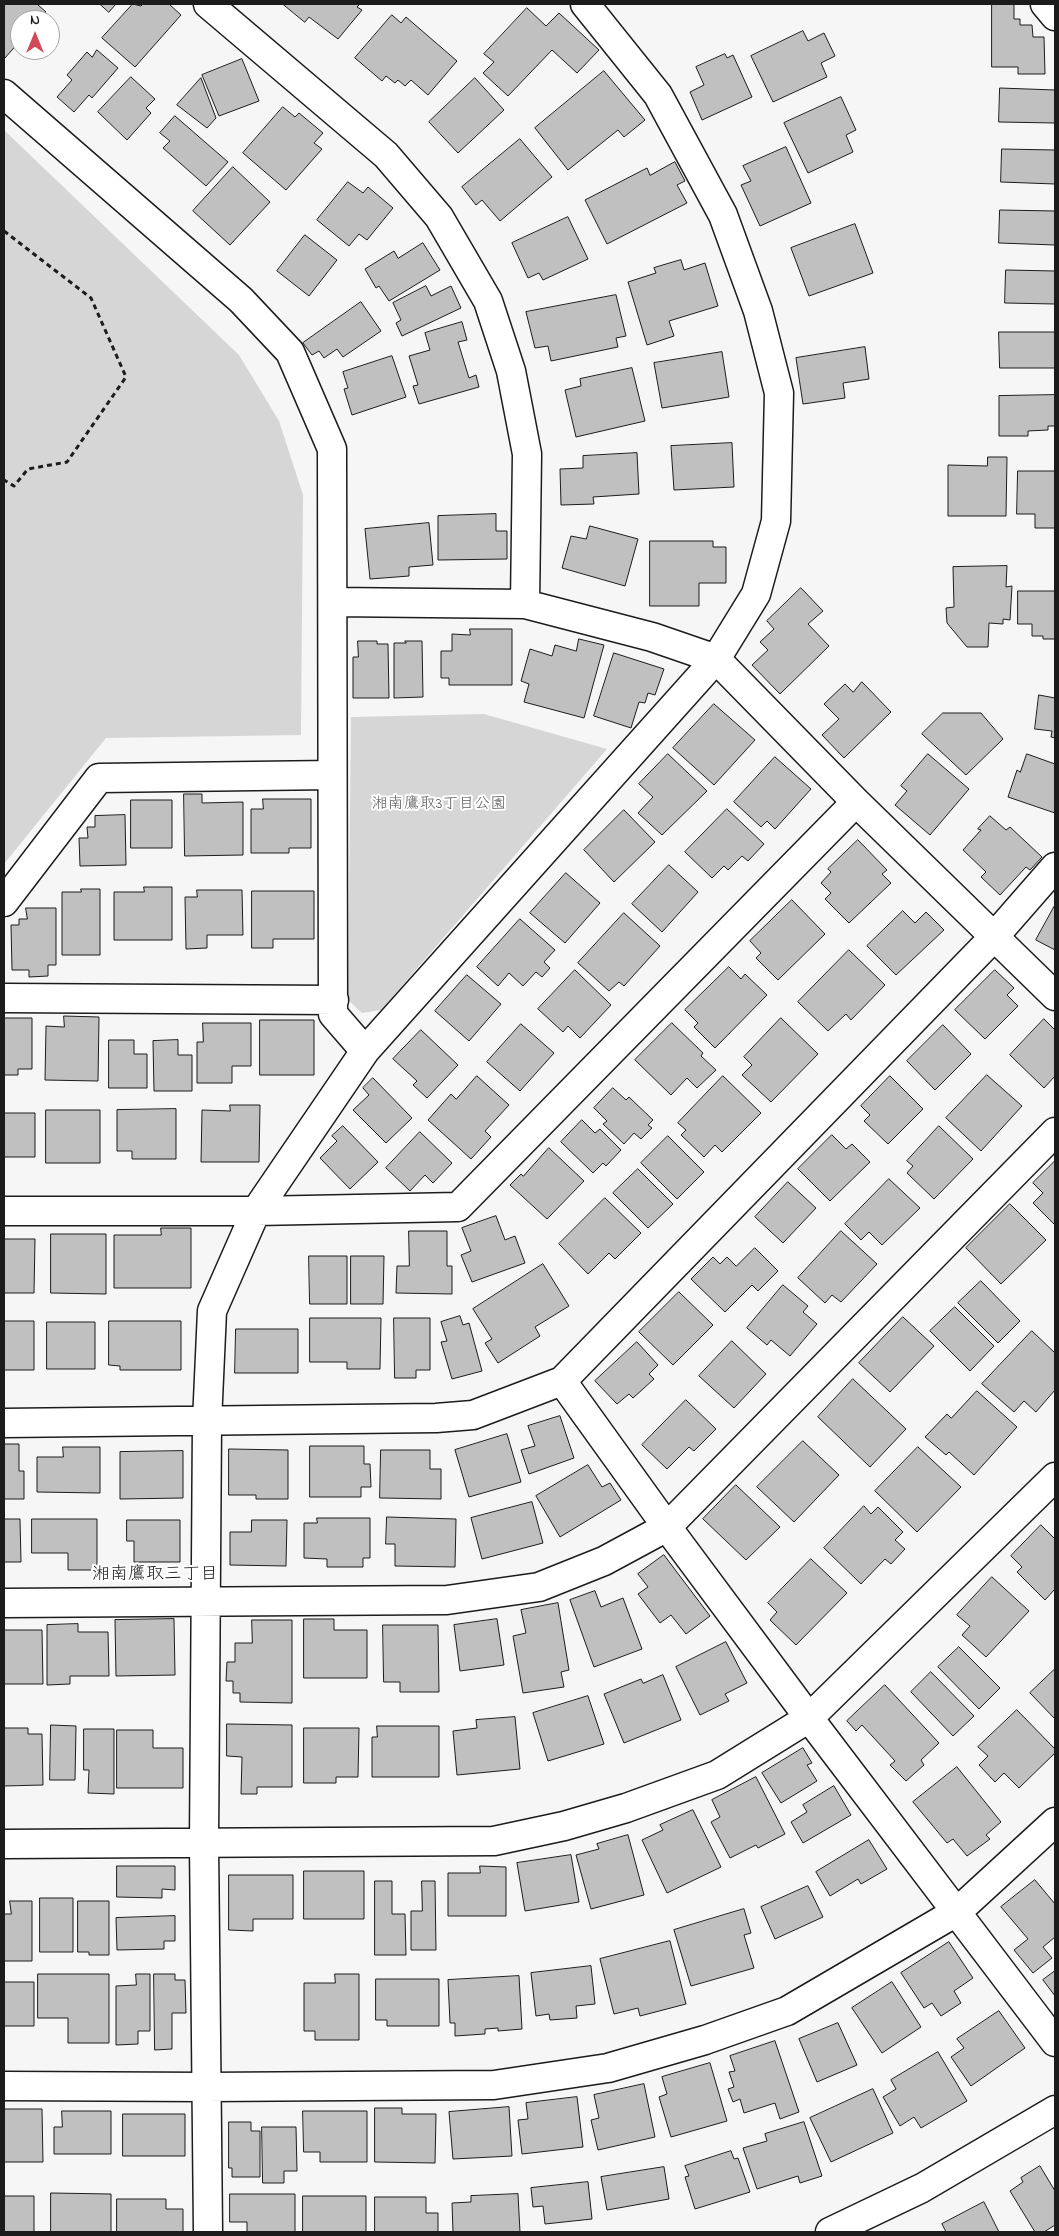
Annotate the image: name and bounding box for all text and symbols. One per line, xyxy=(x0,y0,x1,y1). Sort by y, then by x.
north arrow xyxy=(10,10,60,60)
text: N xyxy=(30,10,40,31)
park label: 湘南鷹取3丁目公園 xyxy=(372,795,506,815)
district label: 湘南鷹取三丁目 xyxy=(92,1565,218,1587)

